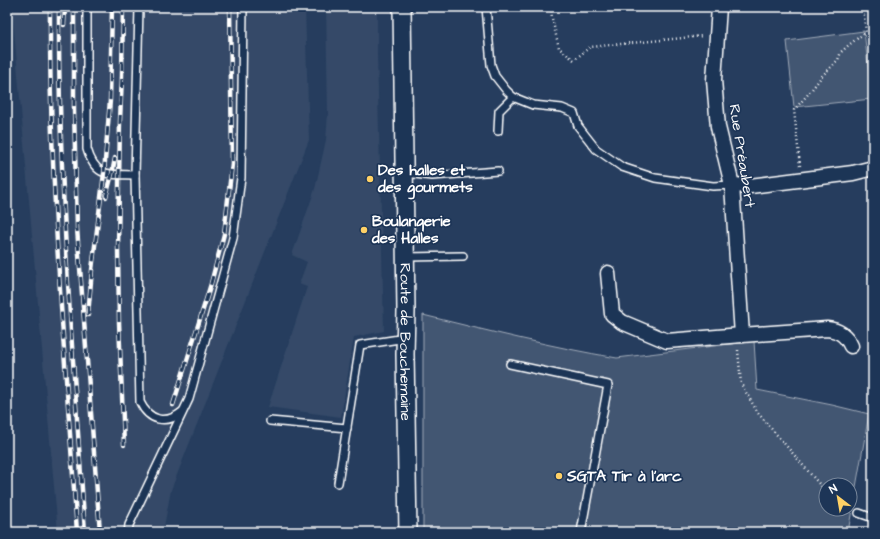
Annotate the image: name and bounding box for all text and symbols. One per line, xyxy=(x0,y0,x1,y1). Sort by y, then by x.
street label: Rue Préaubert xyxy=(723,103,761,209)
place label: Des halles et des gourmets xyxy=(377,160,473,200)
marker: Des halles et des gourmets xyxy=(365,174,375,184)
place label: Boulangerie des Halles xyxy=(371,211,451,249)
marker: Boulangerie des Halles xyxy=(359,225,369,235)
street label: Route de Bouchemaine xyxy=(394,263,417,421)
place label: SGTA Tir à l’arc xyxy=(566,466,682,487)
marker: SGTA Tir à l’arc xyxy=(554,471,564,481)
north arrow xyxy=(818,477,858,517)
text: N xyxy=(826,481,840,497)

